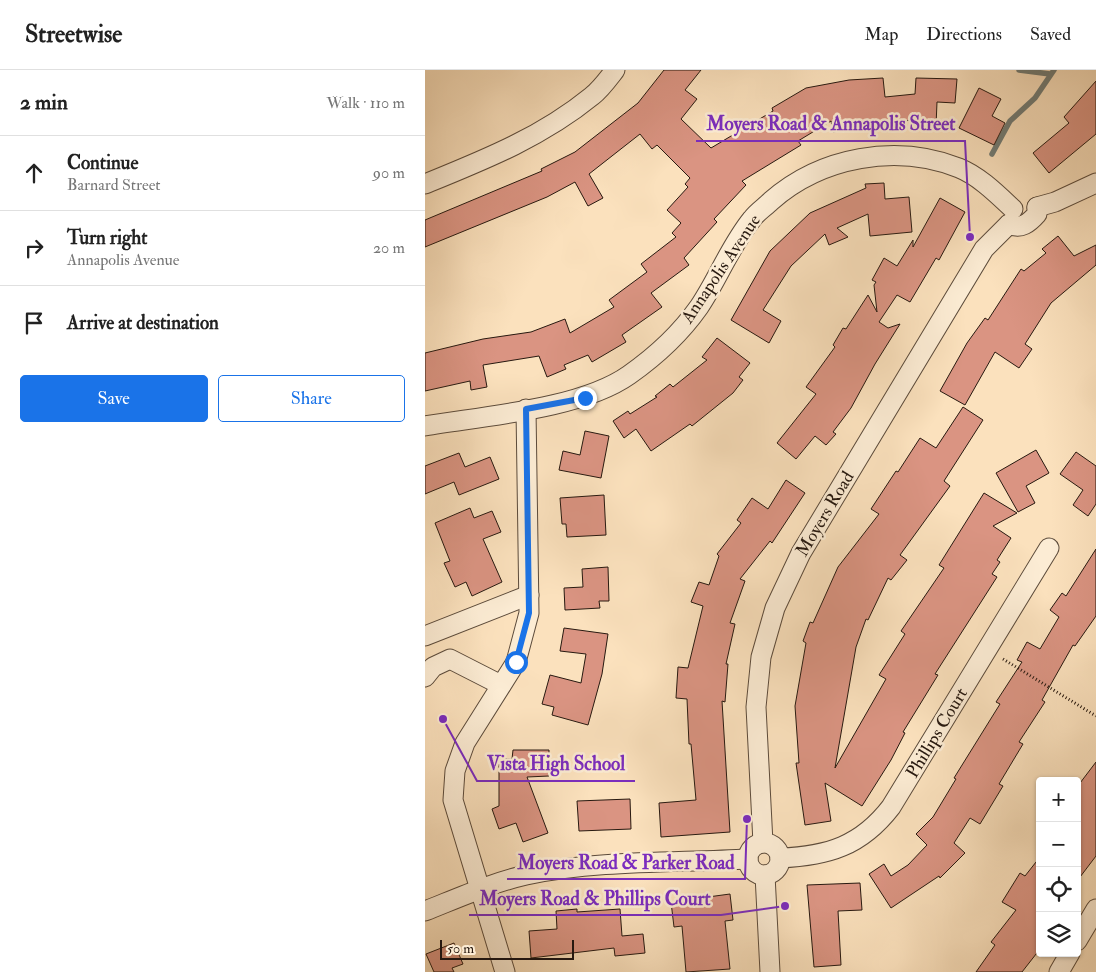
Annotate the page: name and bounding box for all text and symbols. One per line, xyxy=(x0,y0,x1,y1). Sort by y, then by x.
text: Streetwise xyxy=(25,19,122,50)
text: Map xyxy=(865,23,898,46)
text: Directions xyxy=(926,23,1002,46)
text: Saved xyxy=(1030,23,1071,46)
text: 2 min xyxy=(20,89,68,116)
text: Walk · 110 m xyxy=(327,93,405,113)
callout: Moyers Road & Annapolis Street xyxy=(696,107,965,141)
text: Moyers Road & Annapolis Street xyxy=(706,112,956,137)
text: Continue xyxy=(67,151,138,175)
icon: ahead xyxy=(20,159,48,187)
text: 90 m xyxy=(373,163,405,183)
text: Barnard Street xyxy=(67,175,161,195)
street label: Annapolis Avenue xyxy=(676,210,766,329)
text: Turn right xyxy=(67,226,147,250)
icon: right xyxy=(20,234,48,262)
text: 20 m xyxy=(373,238,405,258)
text: Annapolis Avenue xyxy=(67,250,179,270)
icon: arrive xyxy=(20,309,48,337)
text: Arrive at destination xyxy=(67,311,219,335)
button: Save xyxy=(20,375,208,422)
button: Share xyxy=(218,375,405,422)
route end xyxy=(574,387,597,410)
street label: Moyers Road xyxy=(791,467,859,561)
route start xyxy=(505,651,528,674)
street label: Phillips Court xyxy=(901,683,973,782)
callout: Vista High School xyxy=(477,747,635,781)
text: Vista High School xyxy=(486,752,625,777)
map controls xyxy=(1036,777,1081,957)
button: + xyxy=(1036,777,1081,822)
button: − xyxy=(1036,822,1081,867)
callout: Moyers Road & Parker Road xyxy=(507,845,745,879)
text: Moyers Road & Parker Road xyxy=(516,851,735,876)
button: locate xyxy=(1036,867,1081,912)
callout: Moyers Road & Phillips Court xyxy=(469,881,721,915)
text: Moyers Road & Phillips Court xyxy=(478,887,712,912)
button: layers xyxy=(1036,912,1081,957)
scale bar xyxy=(440,937,574,960)
text: 50 m xyxy=(447,940,474,957)

